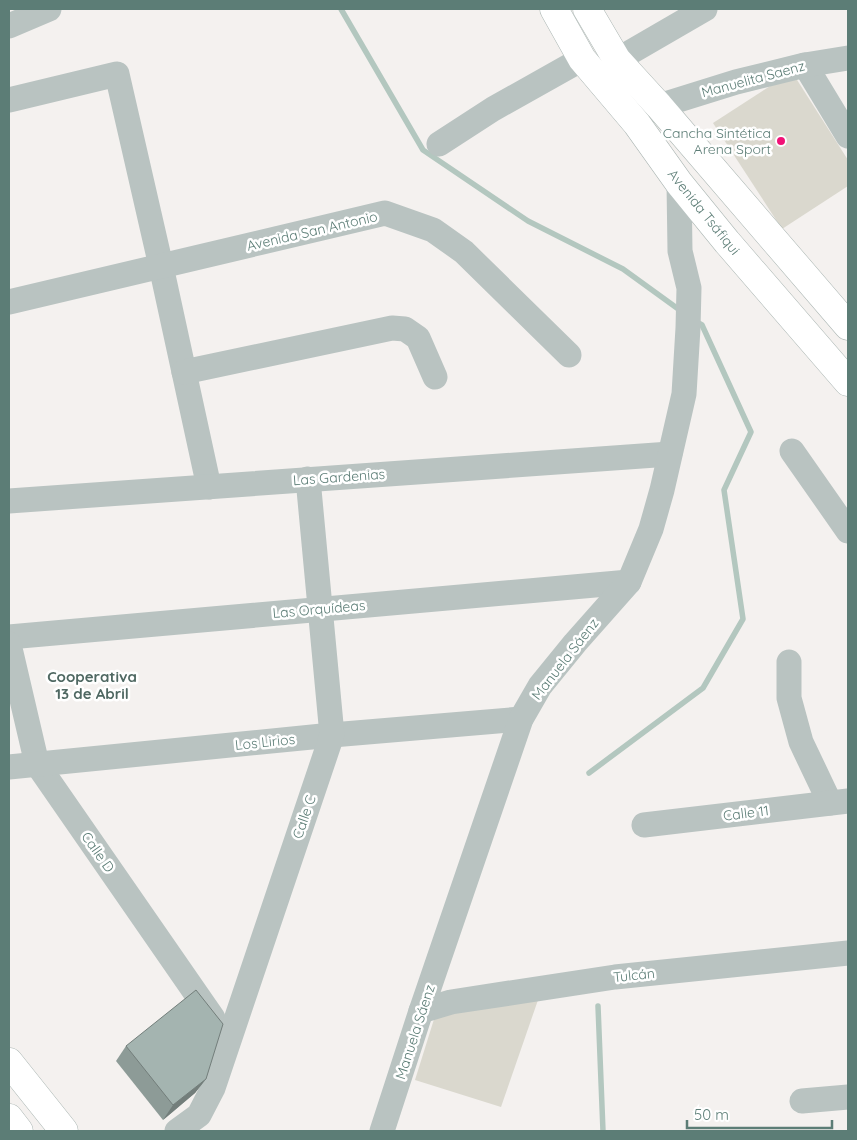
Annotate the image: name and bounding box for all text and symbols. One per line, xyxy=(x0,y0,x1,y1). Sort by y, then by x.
street label: Manuelita Saenz xyxy=(699,56,807,101)
place label: Cancha Sintética Arena Sport xyxy=(663,124,771,158)
marker: Cancha Sintética Arena Sport xyxy=(775,135,787,147)
street label: Avenida Tsáfiqui xyxy=(664,165,744,259)
street label: Avenida San Antonio xyxy=(245,207,379,255)
street label: Las Gardenias xyxy=(292,465,386,489)
street label: Las Orquídeas xyxy=(272,596,366,622)
street label: Manuela Sáenz xyxy=(528,614,603,703)
district label: Cooperativa 13 de Abril xyxy=(47,667,137,703)
street label: Los Lirios xyxy=(234,730,296,754)
street label: Calle C xyxy=(288,793,320,841)
street label: Calle 11 xyxy=(722,801,770,825)
street label: Calle D xyxy=(78,828,118,876)
street label: Tulcán xyxy=(612,964,656,986)
street label: Manuela Sáenz xyxy=(391,982,439,1082)
scale bar xyxy=(687,1098,832,1130)
text: 50 m xyxy=(694,1105,729,1124)

